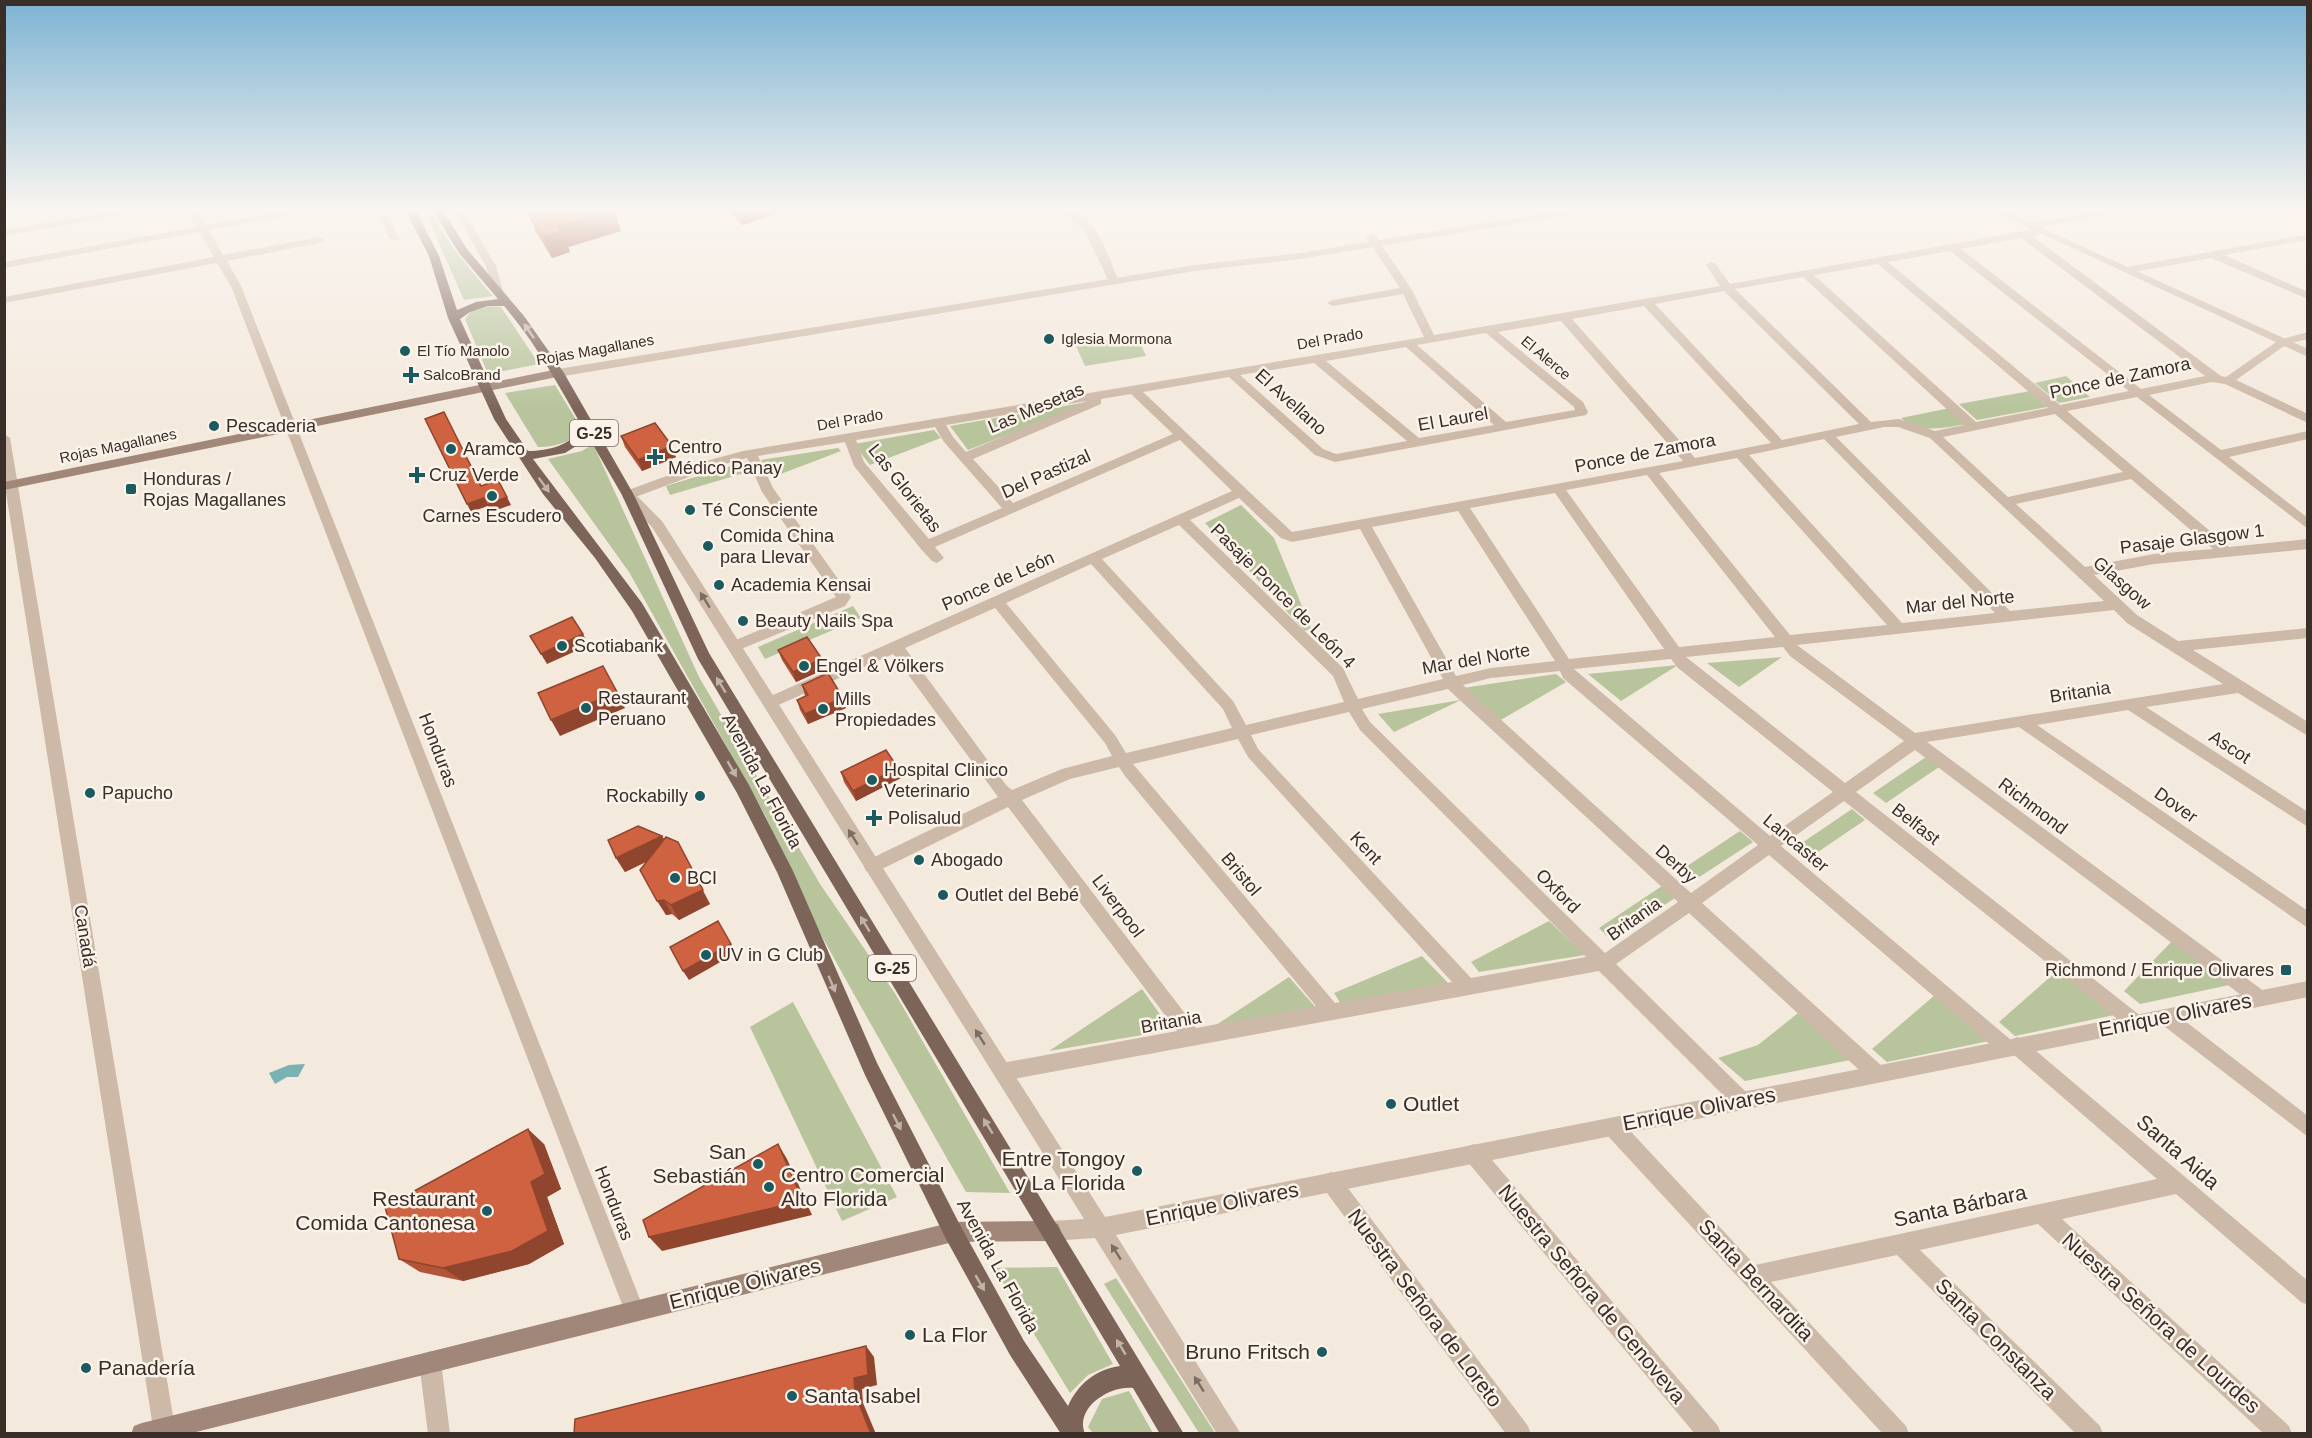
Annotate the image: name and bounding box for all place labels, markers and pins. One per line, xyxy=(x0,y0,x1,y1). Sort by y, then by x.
place label: Iglesia Mormona xyxy=(1061,330,1173,347)
marker: Iglesia Mormona xyxy=(1042,332,1056,346)
place label: El Tío Manolo xyxy=(417,342,509,359)
marker: El Tío Manolo xyxy=(398,344,412,358)
place label: SalcoBrand xyxy=(423,366,501,383)
marker: SalcoBrand xyxy=(404,368,418,382)
place label: Pescaderia xyxy=(226,416,317,436)
marker: Pescaderia xyxy=(207,419,221,433)
place label: Centro Médico Panay xyxy=(668,437,782,478)
place label: Aramco xyxy=(463,439,525,459)
marker: Aramco xyxy=(444,442,458,456)
marker: Centro Médico Panay xyxy=(646,448,664,466)
place label: Cruz Verde xyxy=(429,465,519,485)
marker: Cruz Verde xyxy=(410,468,424,482)
place label: Honduras / Rojas Magallanes xyxy=(143,469,286,510)
marker: Honduras / Rojas Magallanes xyxy=(124,482,138,496)
marker: Carnes Escudero xyxy=(485,489,499,503)
place label: Té Consciente xyxy=(702,500,818,520)
marker: Té Consciente xyxy=(683,503,697,517)
place label: Carnes Escudero xyxy=(422,506,562,526)
place label: Comida China para Llevar xyxy=(720,526,835,567)
marker: Comida China para Llevar xyxy=(701,539,715,553)
place label: Academia Kensai xyxy=(731,575,871,595)
marker: Academia Kensai xyxy=(712,578,726,592)
place label: Beauty Nails Spa xyxy=(755,611,894,631)
marker: Beauty Nails Spa xyxy=(736,614,750,628)
place label: Scotiabank xyxy=(574,636,664,656)
marker: Scotiabank xyxy=(555,639,569,653)
place label: Engel & Völkers xyxy=(816,656,944,676)
marker: Engel & Völkers xyxy=(797,659,811,673)
place label: Restaurant Peruano xyxy=(598,688,686,729)
place label: Mills Propiedades xyxy=(835,689,936,730)
marker: Restaurant Peruano xyxy=(579,701,593,715)
marker: Mills Propiedades xyxy=(816,702,830,716)
place label: Hospital Clinico Veterinario xyxy=(884,760,1008,801)
marker: Hospital Clinico Veterinario xyxy=(865,773,879,787)
place label: Papucho xyxy=(102,783,173,803)
marker: Papucho xyxy=(83,786,97,800)
place label: Rockabilly xyxy=(606,786,688,806)
marker: Rockabilly xyxy=(693,789,707,803)
place label: Polisalud xyxy=(888,808,961,828)
marker: Polisalud xyxy=(865,809,883,827)
place label: Abogado xyxy=(931,850,1003,870)
marker: Abogado xyxy=(912,853,926,867)
place label: BCI xyxy=(687,868,717,888)
marker: BCI xyxy=(668,871,682,885)
place label: Outlet del Bebé xyxy=(955,885,1079,905)
marker: Outlet del Bebé xyxy=(936,888,950,902)
place label: UV in G Club xyxy=(718,945,823,965)
marker: UV in G Club xyxy=(699,948,713,962)
place label: Richmond / Enrique Olivares xyxy=(2045,960,2274,980)
marker: Richmond / Enrique Olivares xyxy=(2279,963,2293,977)
place label: Outlet xyxy=(1403,1092,1459,1115)
marker: Outlet xyxy=(1384,1097,1398,1111)
place label: San Sebastián xyxy=(653,1140,746,1187)
place label: Entre Tongoy y La Florida xyxy=(1002,1147,1125,1194)
marker: San Sebastián xyxy=(751,1157,765,1171)
place label: Centro Comercial Alto Florida xyxy=(781,1163,944,1210)
marker: Entre Tongoy y La Florida xyxy=(1130,1164,1144,1178)
marker: Centro Comercial Alto Florida xyxy=(762,1180,776,1194)
place label: Restaurant Comida Cantonesa xyxy=(295,1187,475,1234)
marker: Restaurant Comida Cantonesa xyxy=(480,1204,494,1218)
place label: La Flor xyxy=(922,1322,987,1348)
marker: La Flor xyxy=(903,1328,917,1342)
place label: Bruno Fritsch xyxy=(1185,1340,1310,1363)
marker: Bruno Fritsch xyxy=(1315,1345,1329,1359)
place label: Panadería xyxy=(98,1356,195,1379)
marker: Panadería xyxy=(79,1361,93,1375)
place label: Santa Isabel xyxy=(804,1384,921,1407)
marker: Santa Isabel xyxy=(785,1389,799,1403)

